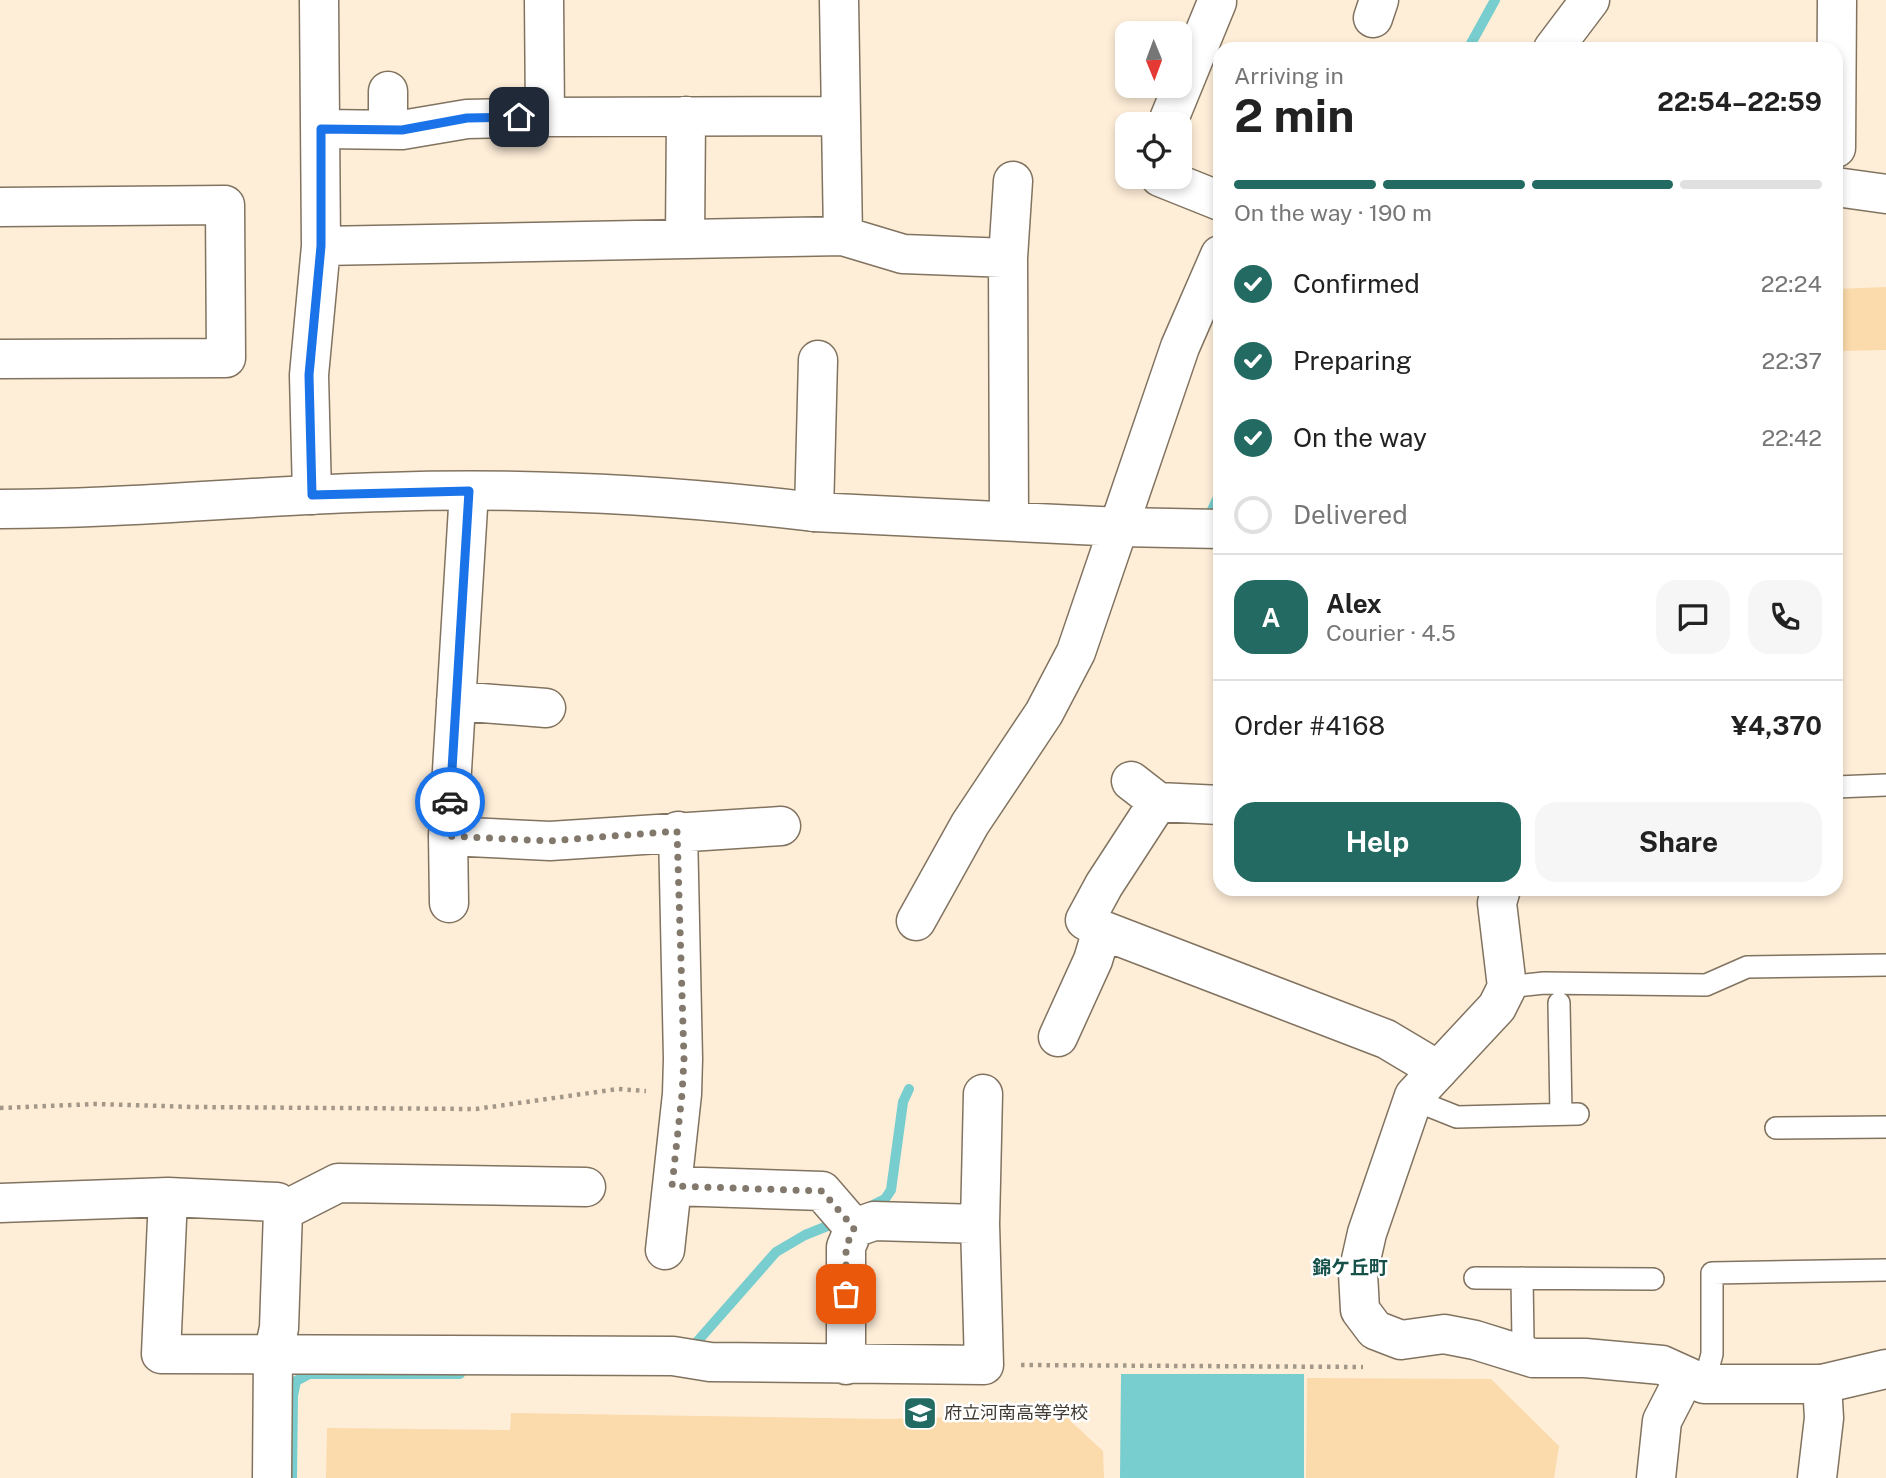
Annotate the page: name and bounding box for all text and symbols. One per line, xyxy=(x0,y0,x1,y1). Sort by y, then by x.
north arrow xyxy=(1115,21,1192,98)
map controls xyxy=(1115,21,1192,189)
text: Arriving in xyxy=(1234,62,1344,89)
text: 22:54–22:59 xyxy=(1657,86,1822,117)
pin xyxy=(489,87,549,147)
text: 2 min xyxy=(1234,88,1354,142)
icon: home xyxy=(500,98,538,136)
button: locate xyxy=(1115,112,1192,189)
text: On the way · 190 m xyxy=(1234,199,1432,226)
icon: check xyxy=(1234,265,1272,303)
text: Confirmed xyxy=(1293,268,1420,299)
text: 22:24 xyxy=(1761,270,1822,297)
icon: check xyxy=(1234,342,1272,380)
text: Preparing xyxy=(1293,345,1412,376)
text: 22:37 xyxy=(1762,347,1822,374)
icon: check xyxy=(1234,419,1272,457)
text: On the way xyxy=(1293,422,1427,453)
text: 22:42 xyxy=(1761,424,1822,451)
text: Delivered xyxy=(1293,499,1408,530)
button: chat xyxy=(1656,580,1730,654)
button: phone xyxy=(1748,580,1822,654)
text: Alex xyxy=(1326,588,1382,619)
text: A xyxy=(1262,602,1280,633)
text: Courier · 4.5 xyxy=(1326,619,1456,646)
text: Order #4168 xyxy=(1234,710,1385,741)
text: ¥4,370 xyxy=(1731,710,1822,741)
courier xyxy=(415,767,485,837)
icon: car xyxy=(431,783,469,821)
button: Help xyxy=(1234,802,1521,882)
button: Share xyxy=(1535,802,1822,882)
district label: 錦ケ丘町 xyxy=(1312,1256,1388,1278)
pin xyxy=(816,1264,876,1324)
icon: bag xyxy=(827,1275,865,1313)
school or university icon: 府立河南高等学校 xyxy=(901,1394,939,1432)
place label: 府立河南高等学校 xyxy=(944,1402,1088,1423)

